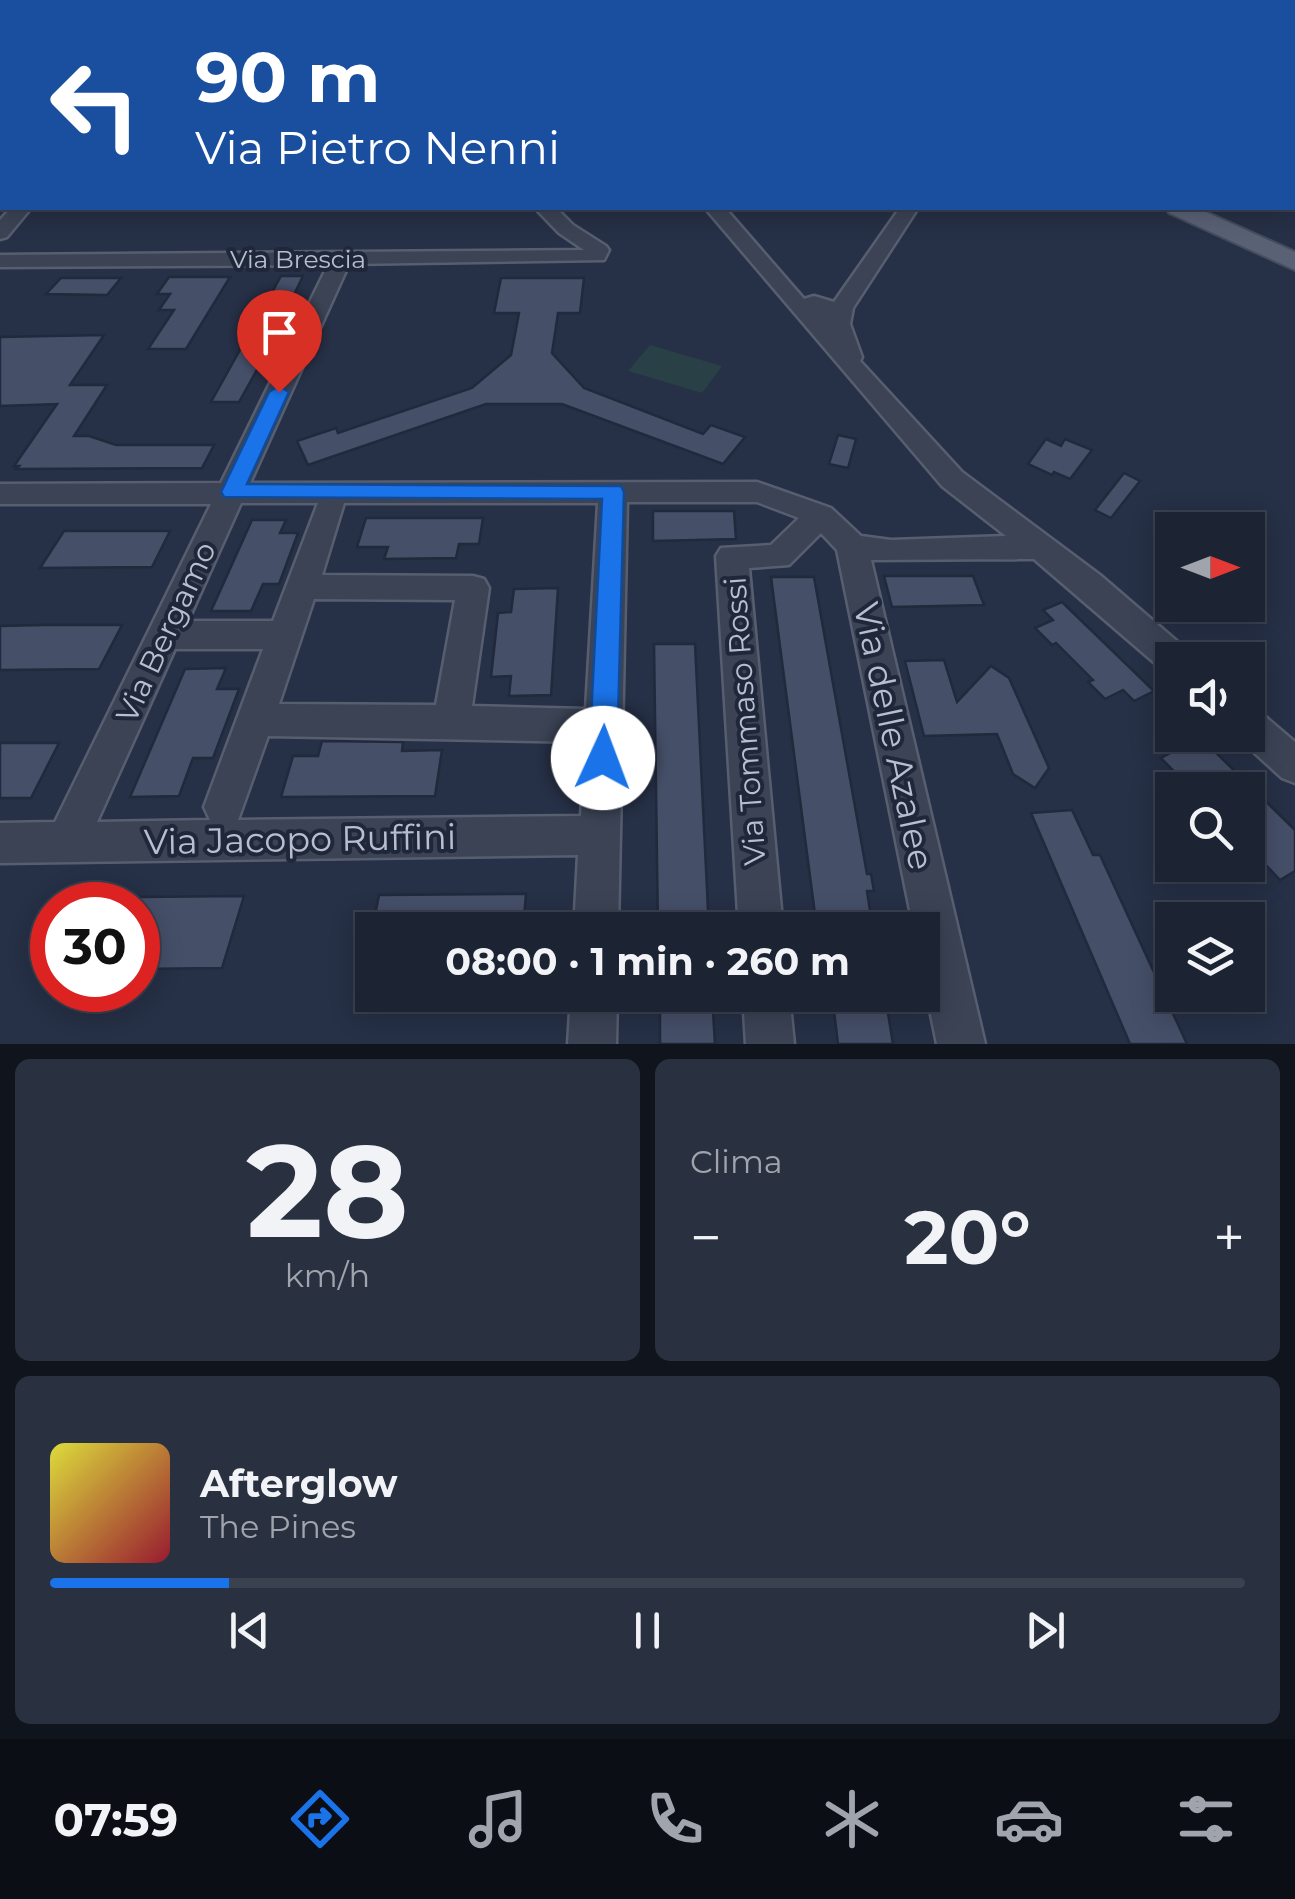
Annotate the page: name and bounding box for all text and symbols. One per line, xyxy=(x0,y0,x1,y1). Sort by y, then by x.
text: 90 m xyxy=(195,34,380,120)
icon: left xyxy=(30,40,160,170)
text: Via Pietro Nenni xyxy=(195,120,560,175)
street label: Via Brescia xyxy=(230,244,366,274)
pin xyxy=(237,290,322,393)
icon: arrive xyxy=(252,305,307,360)
north arrow xyxy=(1155,512,1265,622)
map controls xyxy=(1155,512,1265,1012)
street label: Via Bergamo xyxy=(108,536,224,728)
street label: Via Tommaso Rossi xyxy=(716,576,774,866)
street label: Via delle Azalee xyxy=(845,598,943,874)
button: sound xyxy=(1155,642,1265,752)
position arrow xyxy=(551,706,655,810)
button: search xyxy=(1155,772,1265,882)
street label: Via Jacopo Ruffini xyxy=(143,815,457,863)
speed limit sign: 30 xyxy=(30,882,160,1012)
button: layers xyxy=(1155,902,1265,1012)
text: 08:00 · 1 min · 260 m xyxy=(445,938,850,985)
text: 28 xyxy=(246,1111,409,1270)
text: Clima xyxy=(690,1142,783,1181)
text: 20° xyxy=(904,1191,1031,1283)
text: − xyxy=(690,1204,722,1271)
text: + xyxy=(1213,1204,1245,1271)
text: km/h xyxy=(285,1256,370,1295)
text: Afterglow xyxy=(200,1460,398,1507)
text: The Pines xyxy=(200,1507,356,1546)
icon: previous xyxy=(222,1603,277,1658)
icon: pause xyxy=(620,1603,675,1658)
icon: next xyxy=(1018,1603,1073,1658)
icon: directions xyxy=(285,1784,355,1854)
icon: music xyxy=(463,1784,533,1854)
icon: phone xyxy=(640,1784,710,1854)
icon: climate xyxy=(817,1784,887,1854)
icon: car xyxy=(994,1784,1064,1854)
icon: filters xyxy=(1171,1784,1241,1854)
text: 07:59 xyxy=(54,1792,178,1847)

